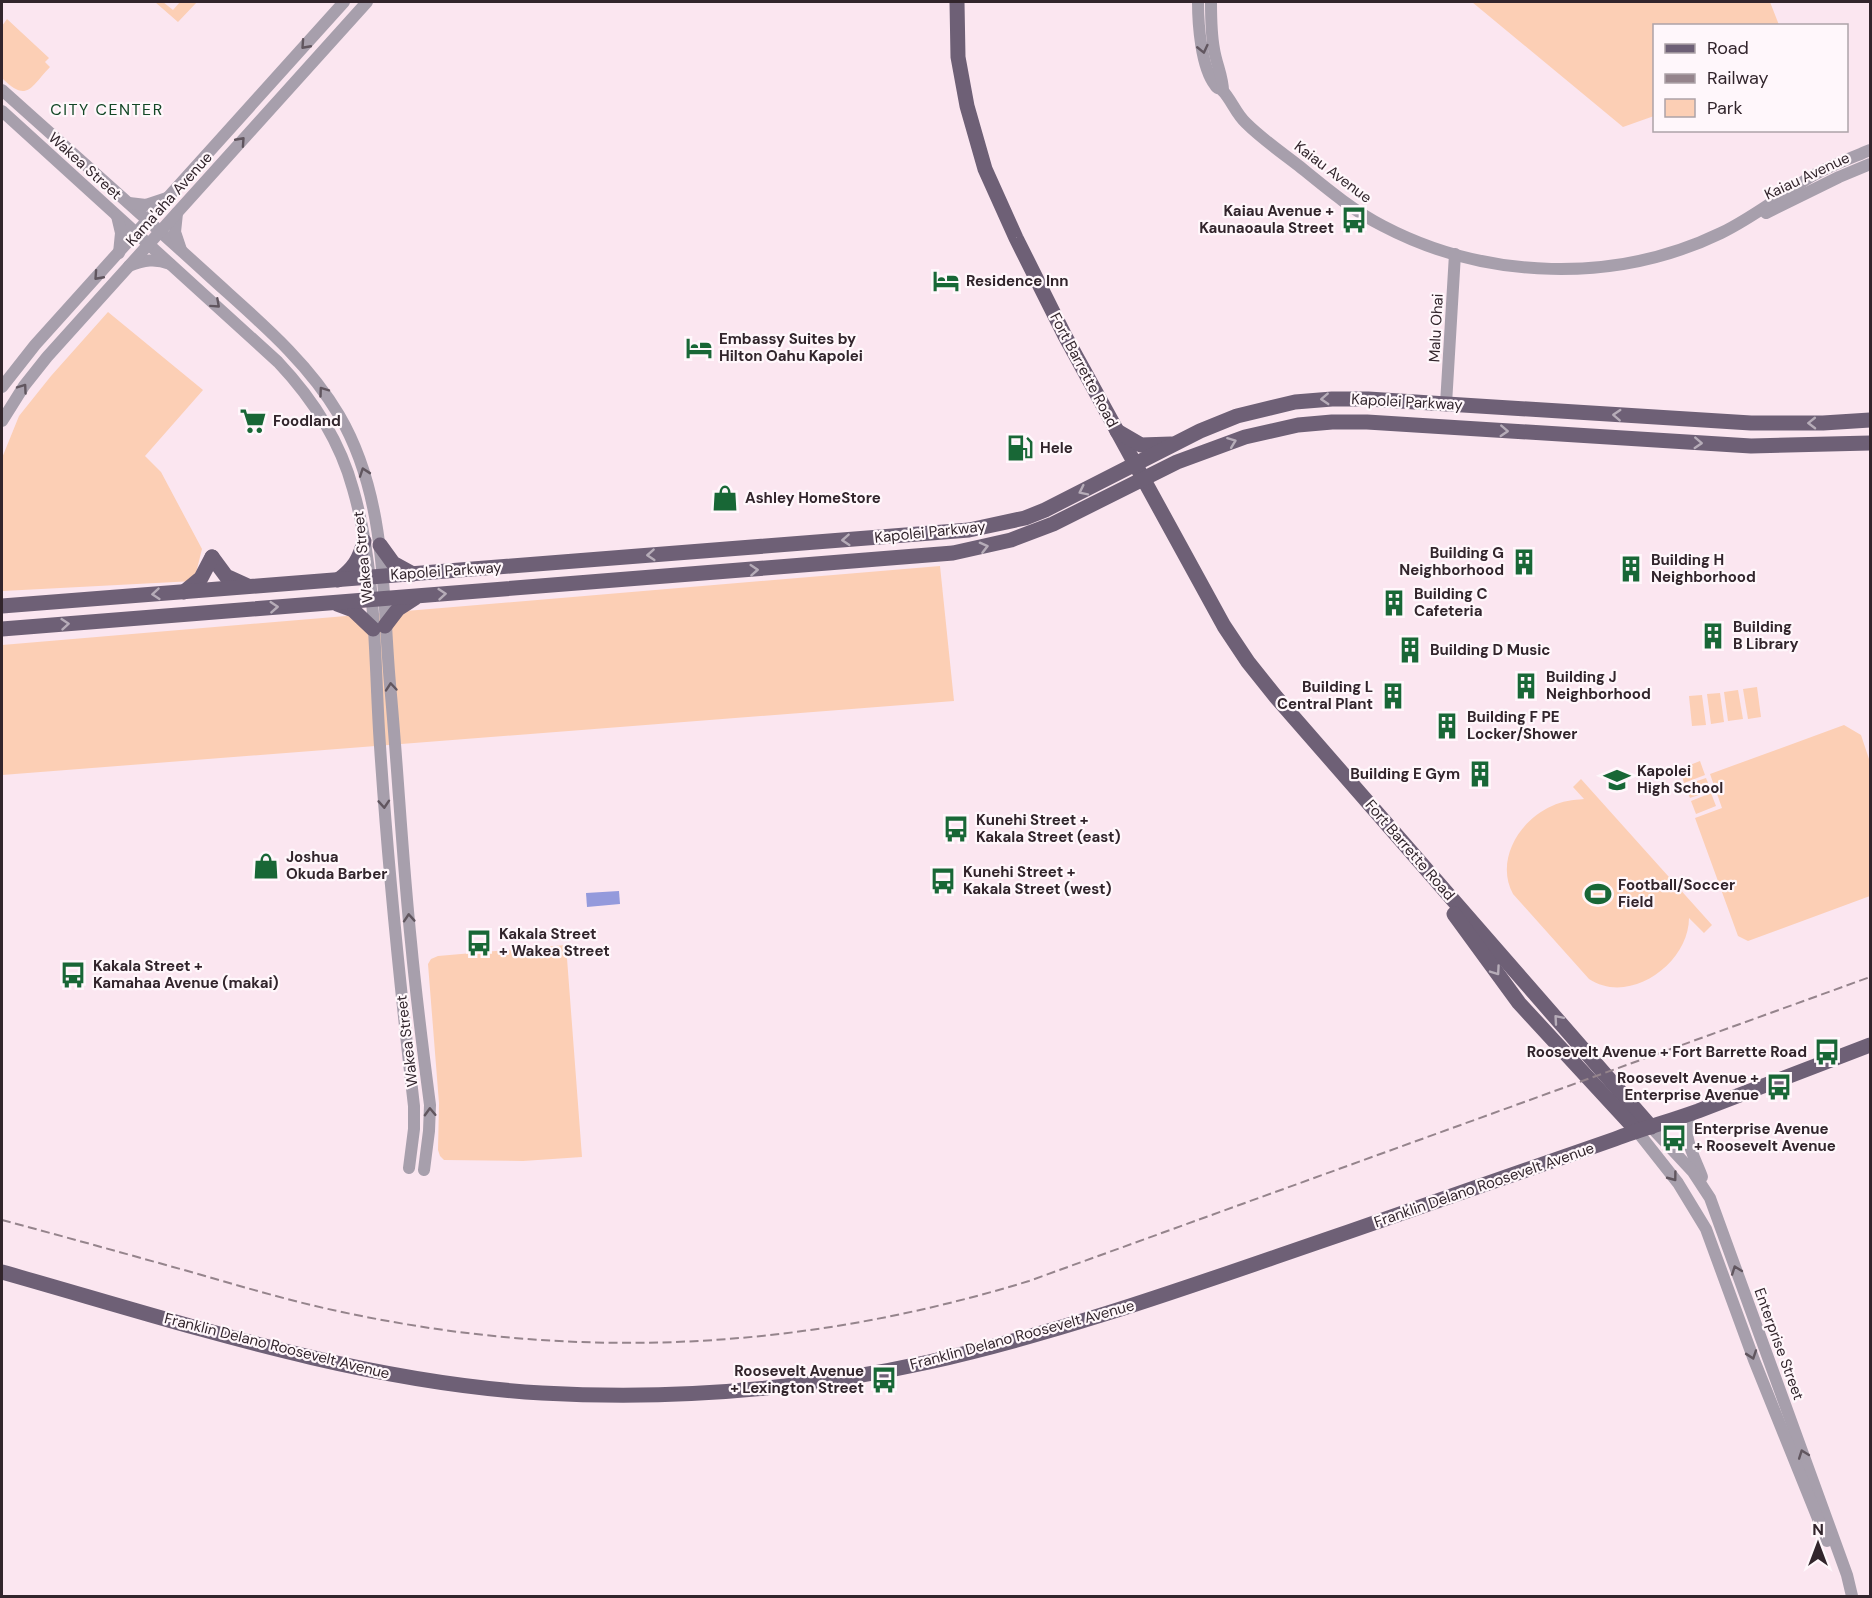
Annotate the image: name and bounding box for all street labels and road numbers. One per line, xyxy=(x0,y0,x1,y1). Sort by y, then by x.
street label: Wakea Street xyxy=(44,128,126,204)
street label: Kaiau Avenue xyxy=(1290,136,1376,208)
street label: Kama'aha Avenue xyxy=(121,148,217,250)
street label: Kaiau Avenue xyxy=(1761,148,1853,204)
street label: Malu Ohai xyxy=(1424,293,1448,363)
street label: Fort Barrette Road xyxy=(1045,309,1123,431)
street label: Kapolei Parkway xyxy=(1351,389,1464,415)
street label: Wakea Street xyxy=(348,510,378,604)
street label: Kapolei Parkway xyxy=(874,516,987,548)
street label: Kapolei Parkway xyxy=(390,557,503,585)
street label: Fort Barrette Road xyxy=(1361,795,1459,905)
street label: Wakea Street xyxy=(391,994,423,1088)
street label: Franklin Delano Roosevelt Avenue xyxy=(1371,1138,1597,1232)
street label: Enterprise Street xyxy=(1749,1285,1809,1403)
street label: Franklin Delano Roosevelt Avenue xyxy=(908,1295,1136,1375)
street label: Franklin Delano Roosevelt Avenue xyxy=(162,1308,392,1384)

